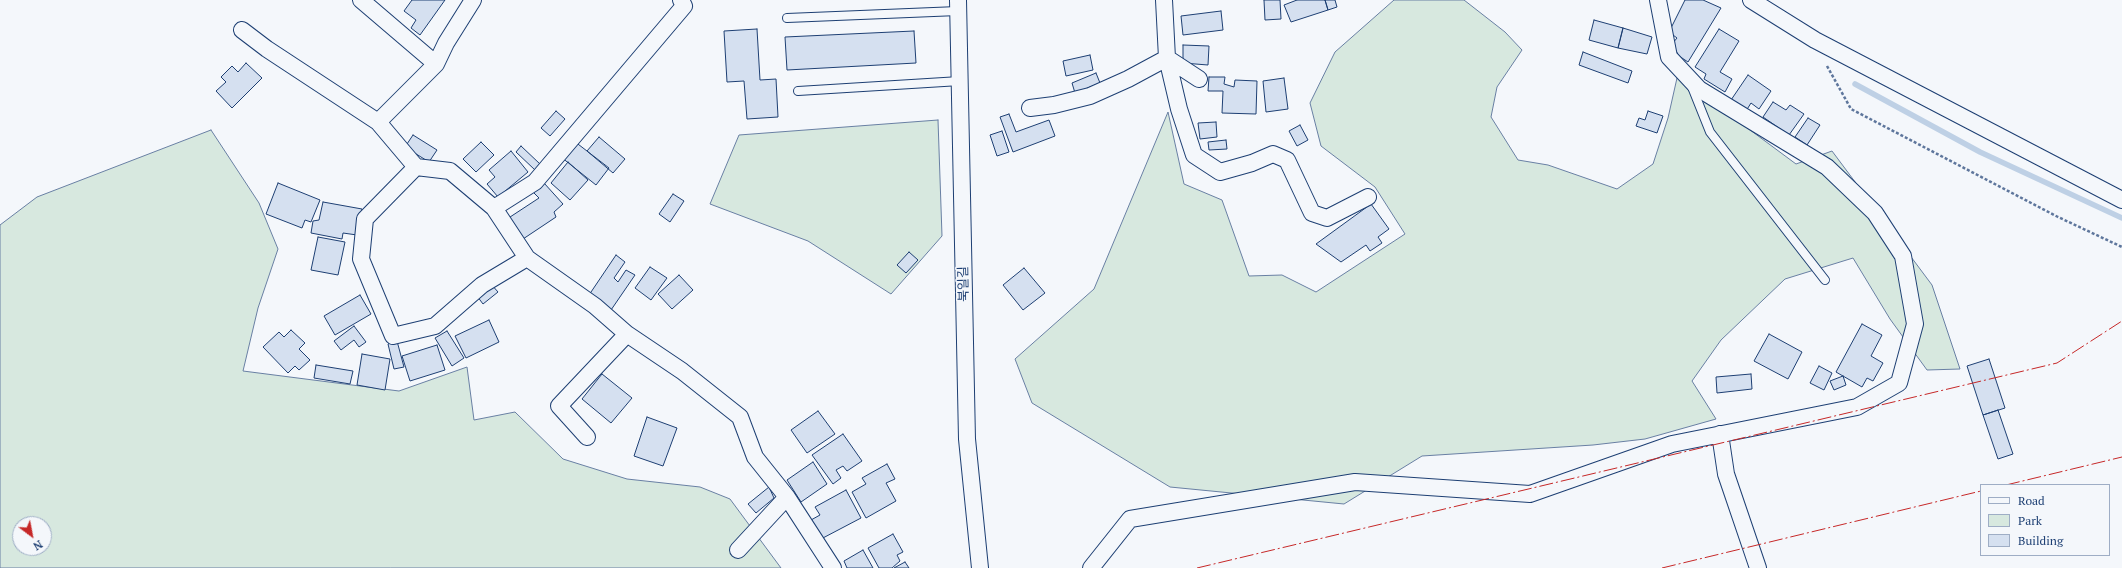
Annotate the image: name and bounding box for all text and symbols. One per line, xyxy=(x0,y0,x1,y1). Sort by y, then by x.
street label: 북일길 xyxy=(956,266,972,302)
legend xyxy=(1980,484,2110,556)
text: Road xyxy=(2018,493,2045,508)
text: Park xyxy=(2018,513,2042,528)
north arrow xyxy=(12,516,52,556)
text: Building xyxy=(2018,533,2063,548)
text: N xyxy=(31,537,45,553)

